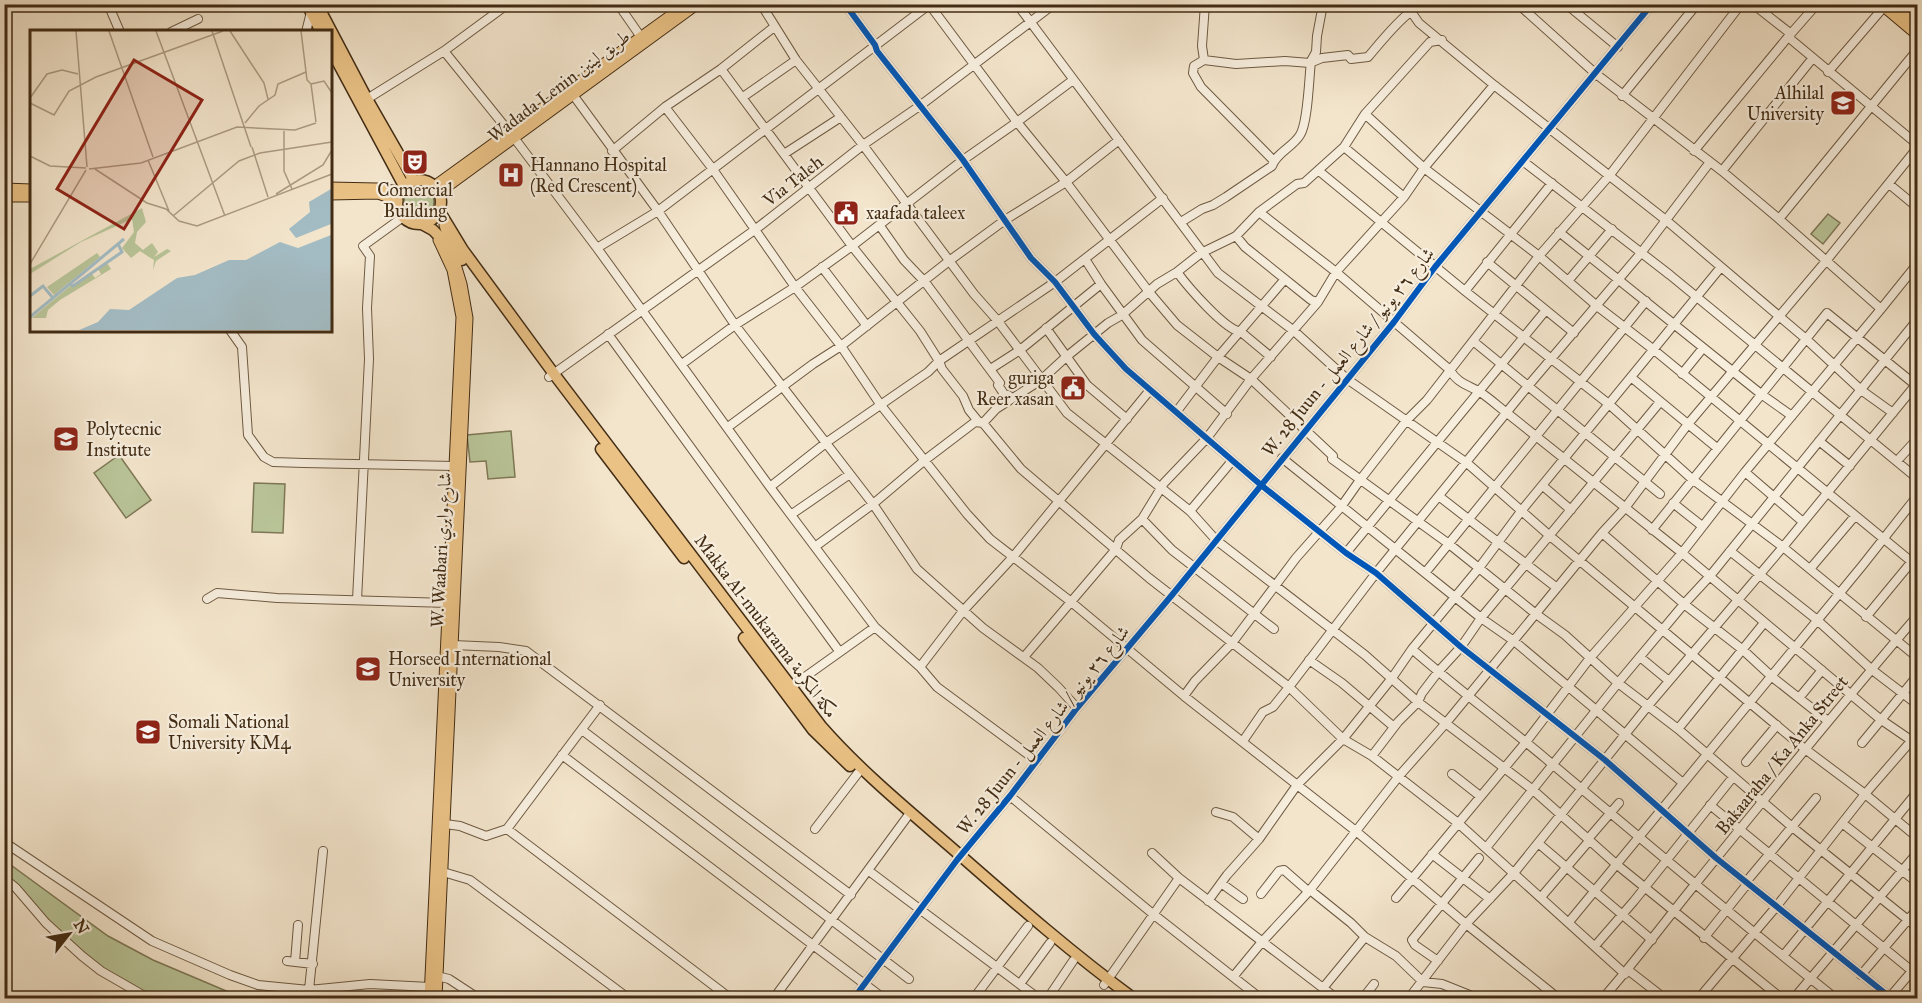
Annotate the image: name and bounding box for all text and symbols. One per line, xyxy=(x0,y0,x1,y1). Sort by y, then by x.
street label: Wadada Lenin طريق لينين xyxy=(483,25,635,147)
inset map xyxy=(30,30,332,332)
place label: Alhilal University xyxy=(1747,82,1825,125)
school or university icon: Alhilal University xyxy=(1828,88,1858,118)
theatre icon: Comercial Building xyxy=(400,147,430,177)
street label: Via Taleh xyxy=(758,151,827,212)
place label: Hannano Hospital (Red Crescent) xyxy=(530,154,667,198)
hospital icon: Hannano Hospital (Red Crescent) xyxy=(496,160,526,190)
place label: Comercial Building xyxy=(377,179,453,223)
public building icon: xaafada taleex xyxy=(831,198,861,228)
place label: xaafada taleex xyxy=(866,202,965,224)
street label: W. 28 Juun - شارع ٢٦ يونيو / شارع العمل xyxy=(1257,243,1442,463)
place label: guriga Reer xasan xyxy=(976,367,1054,410)
public building icon: guriga Reer xasan xyxy=(1058,373,1088,403)
place label: Polytecnic Institute xyxy=(86,418,162,461)
school or university icon: Polytecnic Institute xyxy=(51,424,81,454)
street label: W. Waabari شارع وابري xyxy=(426,472,460,629)
street label: Makka Al-mukarama مكة المكرمة xyxy=(689,530,842,723)
street label: W. 28 Juun - شارع ٢٦ يونيو / شارع العمل xyxy=(952,621,1137,841)
place label: Horseed International University xyxy=(388,648,552,691)
school or university icon: Horseed International University xyxy=(353,654,383,684)
street label: Bakaaraha / Ka Anka Street xyxy=(1711,671,1853,839)
place label: Somali National University KM4 xyxy=(168,711,291,754)
school or university icon: Somali National University KM4 xyxy=(133,717,163,747)
north arrow xyxy=(39,904,99,964)
text: N xyxy=(70,916,93,938)

